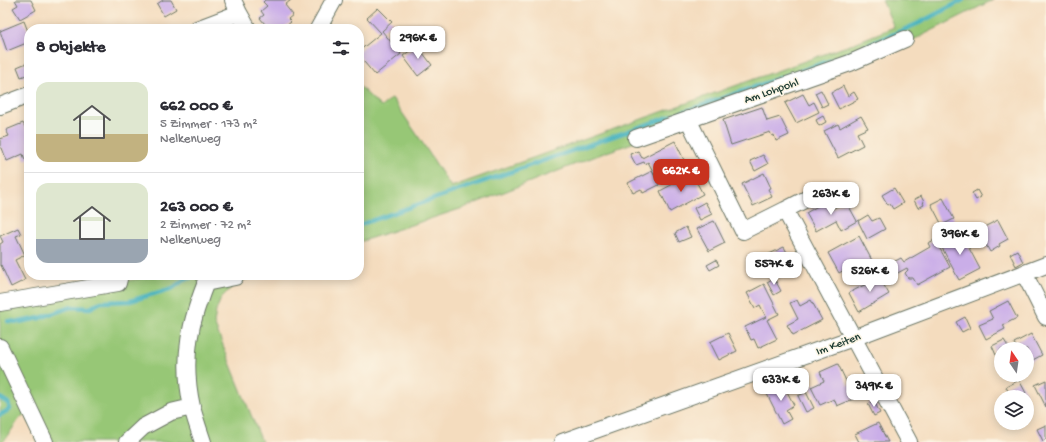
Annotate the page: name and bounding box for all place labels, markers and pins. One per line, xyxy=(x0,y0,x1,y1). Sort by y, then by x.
pin: 296K € xyxy=(385,26,451,60)
pin: 662K € xyxy=(648,159,714,193)
pin: 263K € xyxy=(798,182,864,216)
pin: 396K € xyxy=(927,222,993,256)
pin: 557K € xyxy=(741,252,807,286)
pin: 526K € xyxy=(837,259,903,293)
pin: 633K € xyxy=(748,368,814,402)
pin: 349K € xyxy=(841,374,907,408)

